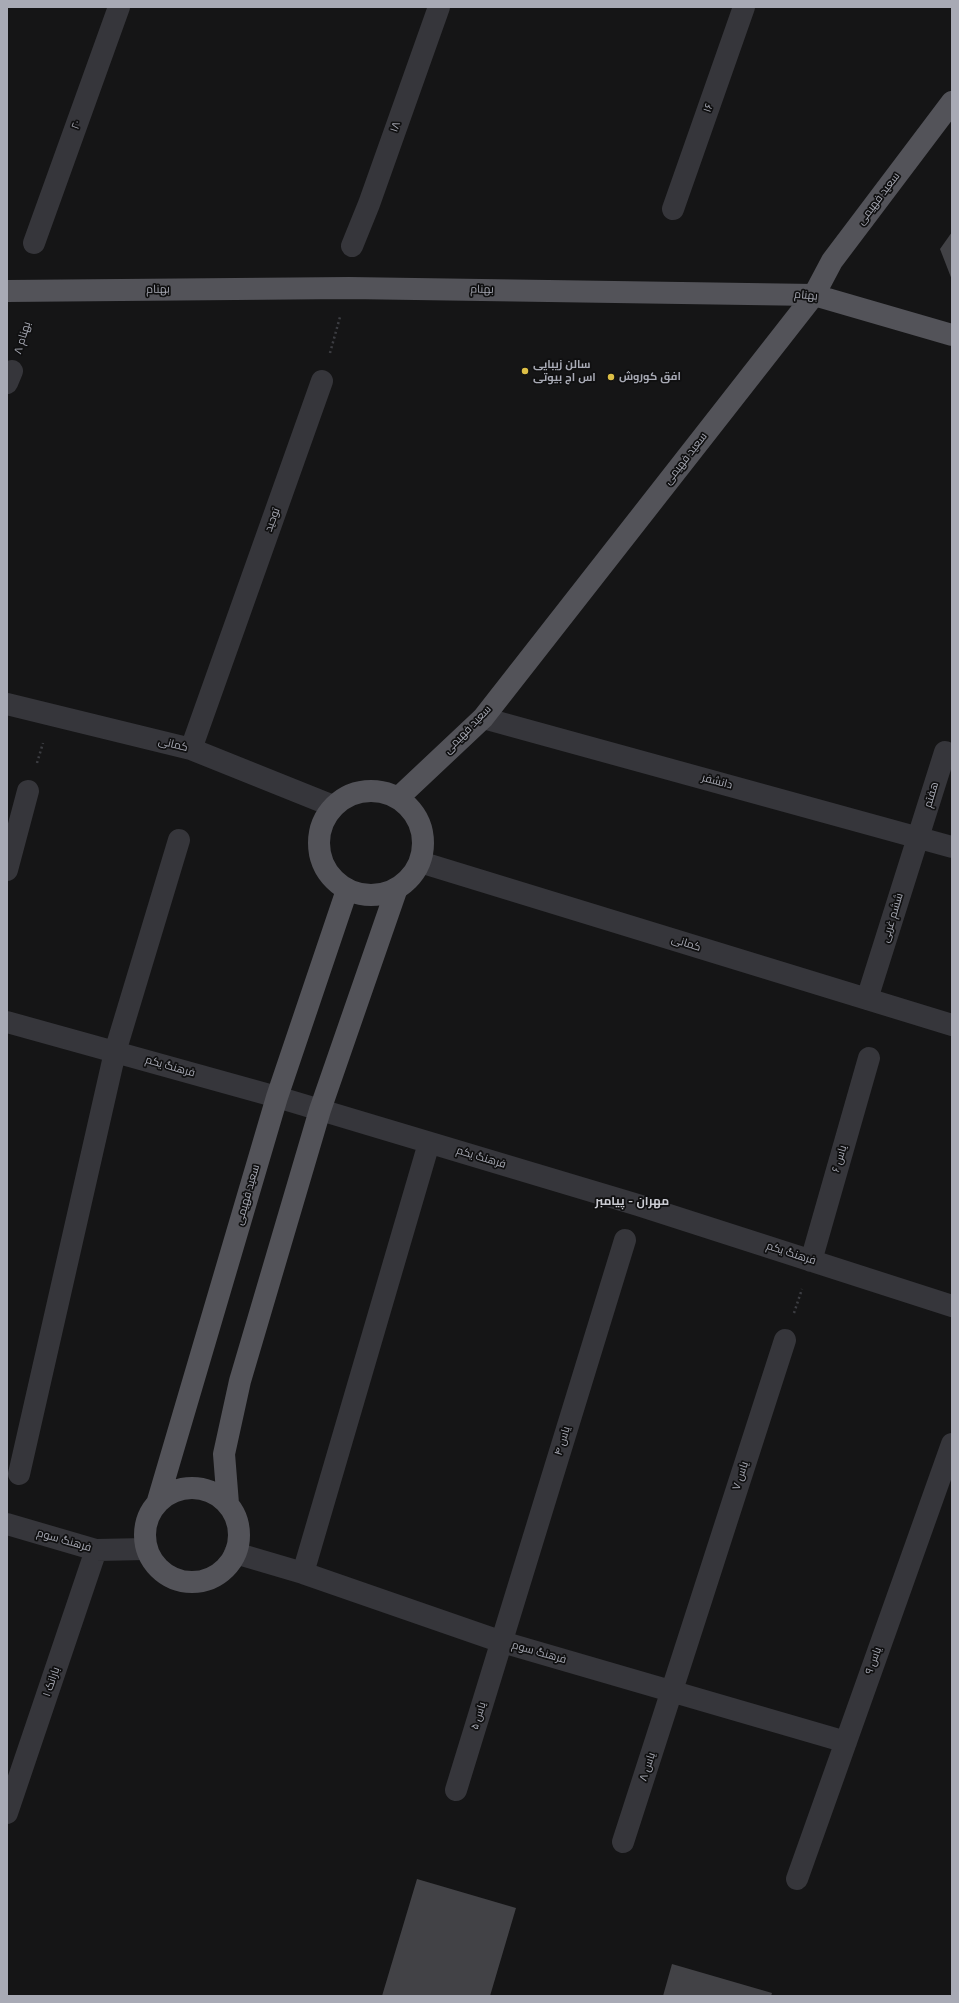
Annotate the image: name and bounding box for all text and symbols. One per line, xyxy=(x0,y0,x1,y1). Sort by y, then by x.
street label: ۱۶ xyxy=(701,102,717,114)
street label: ۲۰ xyxy=(69,119,85,131)
street label: ۱۸ xyxy=(388,120,404,134)
street label: سعید فهیمی xyxy=(855,170,903,228)
street label: بهنام xyxy=(146,283,170,297)
street label: بهنام xyxy=(470,283,494,297)
street label: بهنام xyxy=(794,288,818,304)
street label: بهنام ۸ xyxy=(12,320,34,356)
place label: سالن زیبایی اس اچ بیوتی xyxy=(533,358,596,384)
marker: سالن زیبایی اس اچ بیوتی xyxy=(520,366,530,376)
place label: افق کوروش xyxy=(619,370,681,384)
marker: افق کوروش xyxy=(606,372,616,382)
street label: سعید فهیمی xyxy=(662,430,710,488)
street label: توحید xyxy=(263,506,283,534)
street label: سعید فهیمی xyxy=(442,703,494,757)
street label: کمانی xyxy=(157,735,189,755)
street label: دانشفر xyxy=(700,772,734,792)
street label: هفتم xyxy=(922,781,942,809)
street label: ششم غربی xyxy=(879,892,907,944)
street label: کمانی xyxy=(670,933,702,955)
street label: فرهنگ یکم xyxy=(144,1054,196,1080)
street label: فرهنگ یکم xyxy=(455,1144,507,1172)
street label: یاس ۶ xyxy=(830,1144,850,1174)
street label: سعید فهیمی xyxy=(233,1163,263,1227)
district label: مهران - پیامبر xyxy=(595,1195,669,1209)
street label: فرهنگ یکم xyxy=(765,1240,817,1268)
street label: یاس ۴ xyxy=(552,1425,574,1457)
street label: یاس ۷ xyxy=(730,1460,752,1492)
street label: فرهنگ سوم xyxy=(35,1527,93,1555)
street label: فرهنگ سوم xyxy=(510,1639,568,1667)
street label: یاس ۹ xyxy=(863,1646,885,1676)
street label: بارانک ۱ xyxy=(41,1666,63,1698)
street label: یاس ۵ xyxy=(469,1701,489,1731)
street label: یاس ۸ xyxy=(637,1751,659,1783)

